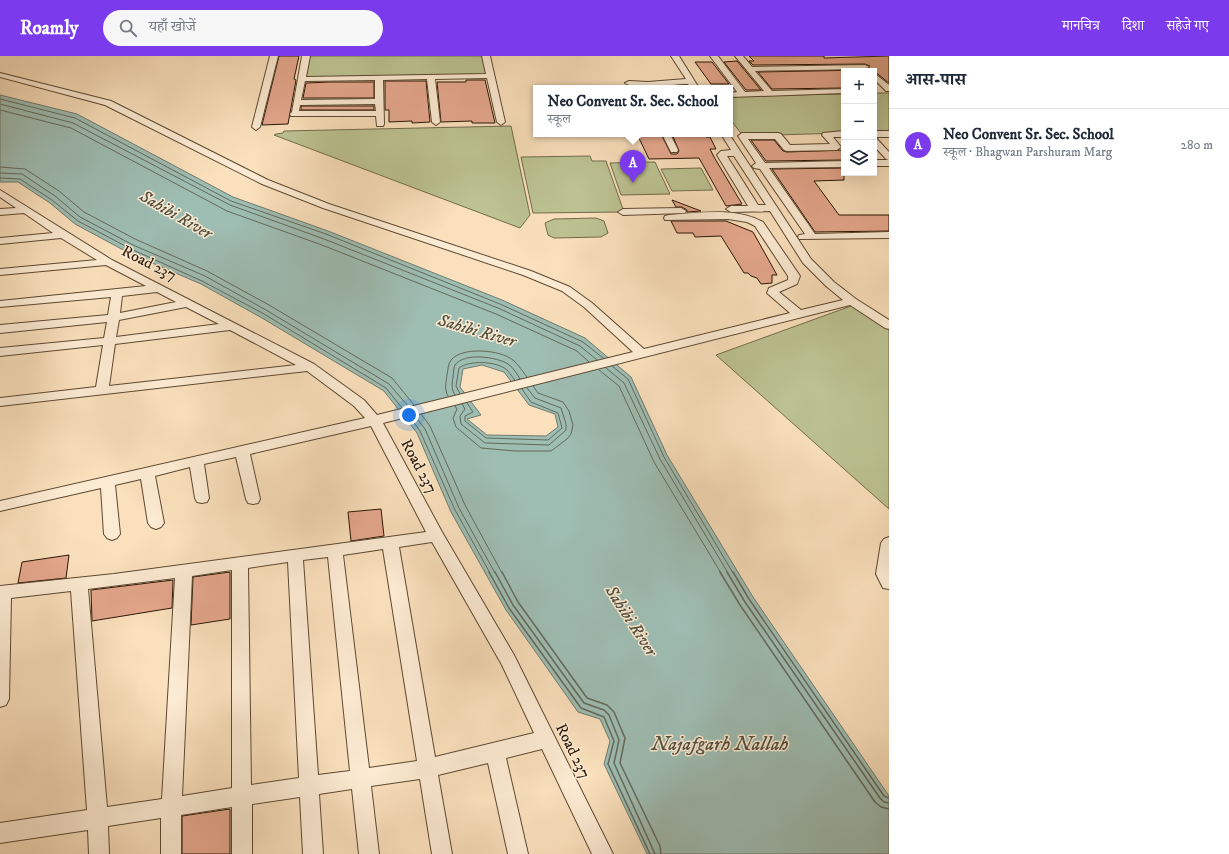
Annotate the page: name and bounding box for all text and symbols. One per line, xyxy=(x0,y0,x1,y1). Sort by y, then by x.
search box xyxy=(103,10,383,46)
text: Roamly xyxy=(20,17,79,40)
icon: search xyxy=(117,17,139,39)
text: यहाँ खोजें xyxy=(149,17,196,36)
text: मानचित्र xyxy=(1062,17,1100,35)
text: दिशा xyxy=(1122,17,1144,35)
text: सहेजे गए xyxy=(1166,17,1209,35)
map controls xyxy=(841,68,877,176)
button: + xyxy=(841,68,877,104)
text: आस-पास xyxy=(905,69,966,91)
popup xyxy=(533,85,733,137)
text: Neo Convent Sr. Sec. School xyxy=(548,92,718,111)
button: − xyxy=(841,104,877,140)
text: स्कूल xyxy=(548,111,571,127)
text: Neo Convent Sr. Sec. School xyxy=(943,125,1114,144)
text: A xyxy=(914,137,922,153)
text: 280 m xyxy=(1181,137,1213,153)
button: layers xyxy=(841,140,877,176)
text: स्कूल · Bhagwan Parshuram Marg xyxy=(943,144,1112,160)
pin: A xyxy=(620,150,646,183)
water label: Sahibi River xyxy=(135,185,218,246)
street label: Road 237 xyxy=(118,241,180,285)
water label: Sahibi River xyxy=(434,309,520,353)
your location xyxy=(399,405,419,425)
street label: Road 237 xyxy=(396,435,442,497)
water label: Sahibi River xyxy=(599,581,663,662)
street label: Road 237 xyxy=(551,720,595,782)
water label: Najafgarh Nallah xyxy=(650,732,789,757)

